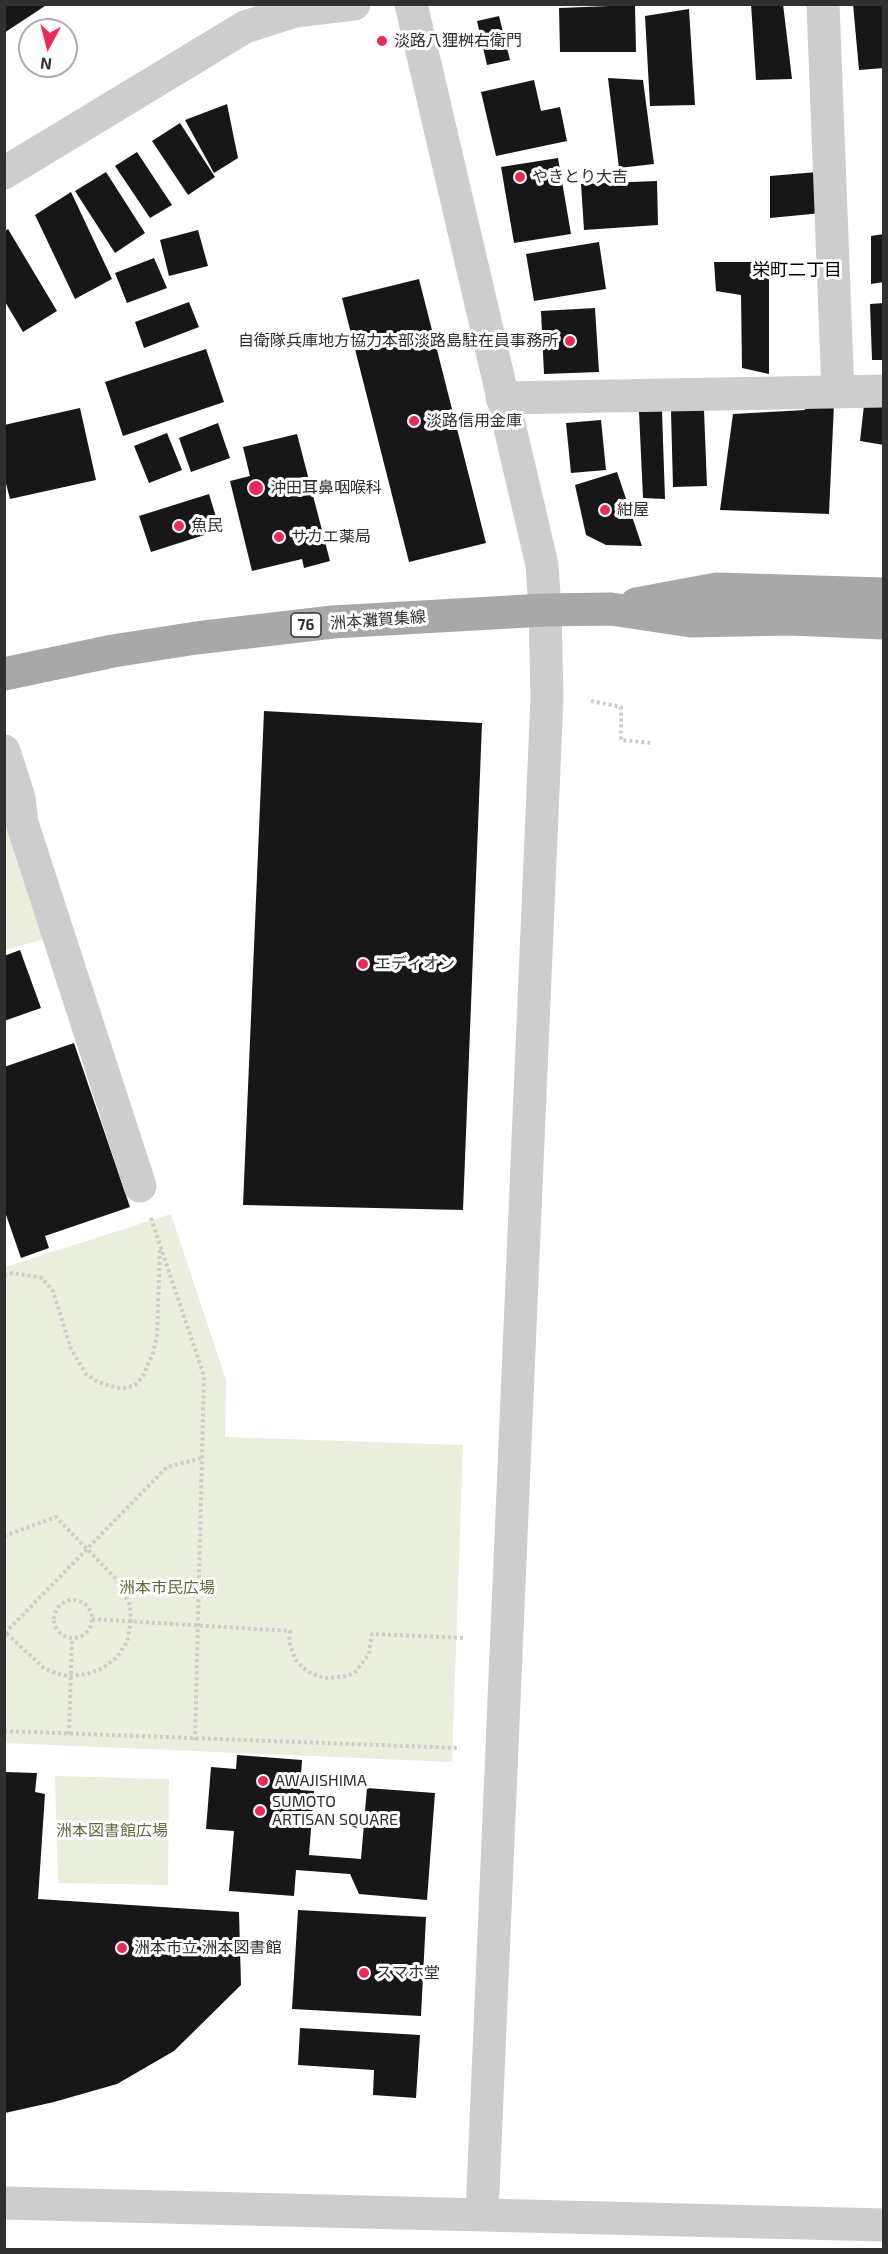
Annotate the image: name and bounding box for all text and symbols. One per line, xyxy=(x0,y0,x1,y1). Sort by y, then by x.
north arrow xyxy=(18,18,78,78)
place label: 淡路八狸桝右衛門 xyxy=(394,31,522,51)
marker: 淡路八狸桝右衛門 xyxy=(375,34,389,48)
text: N xyxy=(39,54,53,75)
place label: やきとり大吉 xyxy=(532,167,628,187)
marker: やきとり大吉 xyxy=(513,170,527,184)
district label: 栄町二丁目 xyxy=(752,259,842,281)
place label: 自衛隊兵庫地方協力本部淡路島駐在員事務所 xyxy=(238,331,558,351)
marker: 自衛隊兵庫地方協力本部淡路島駐在員事務所 xyxy=(563,334,577,348)
place label: 淡路信用金庫 xyxy=(426,411,522,431)
marker: 淡路信用金庫 xyxy=(407,414,421,428)
place label: 沖田耳鼻咽喉科 xyxy=(270,478,382,498)
marker: 沖田耳鼻咽喉科 xyxy=(247,479,265,497)
place label: 紺屋 xyxy=(617,500,649,520)
marker: 紺屋 xyxy=(598,503,612,517)
place label: 魚民 xyxy=(191,516,223,536)
marker: 魚民 xyxy=(172,519,186,533)
place label: サカエ薬局 xyxy=(291,527,371,547)
marker: サカエ薬局 xyxy=(272,530,286,544)
street label: 洲本灘賀集線 xyxy=(329,607,427,633)
road number: 76 xyxy=(291,613,321,637)
place label: エディオン xyxy=(375,954,455,974)
marker: エディオン xyxy=(356,957,370,971)
park label: 洲本市民広場 xyxy=(119,1578,215,1598)
place label: AWAJISHIMA xyxy=(275,1771,367,1791)
marker: AWAJISHIMA xyxy=(256,1774,270,1788)
place label: SUMOTO ARTISAN SQUARE xyxy=(272,1792,398,1830)
marker: SUMOTO ARTISAN SQUARE xyxy=(253,1804,267,1818)
park label: 洲本図書館広場 xyxy=(56,1821,168,1841)
place label: 洲本市立 洲本図書館 xyxy=(134,1938,282,1958)
marker: 洲本市立 洲本図書館 xyxy=(115,1941,129,1955)
place label: スマホ堂 xyxy=(376,1963,440,1983)
marker: スマホ堂 xyxy=(357,1966,371,1980)

